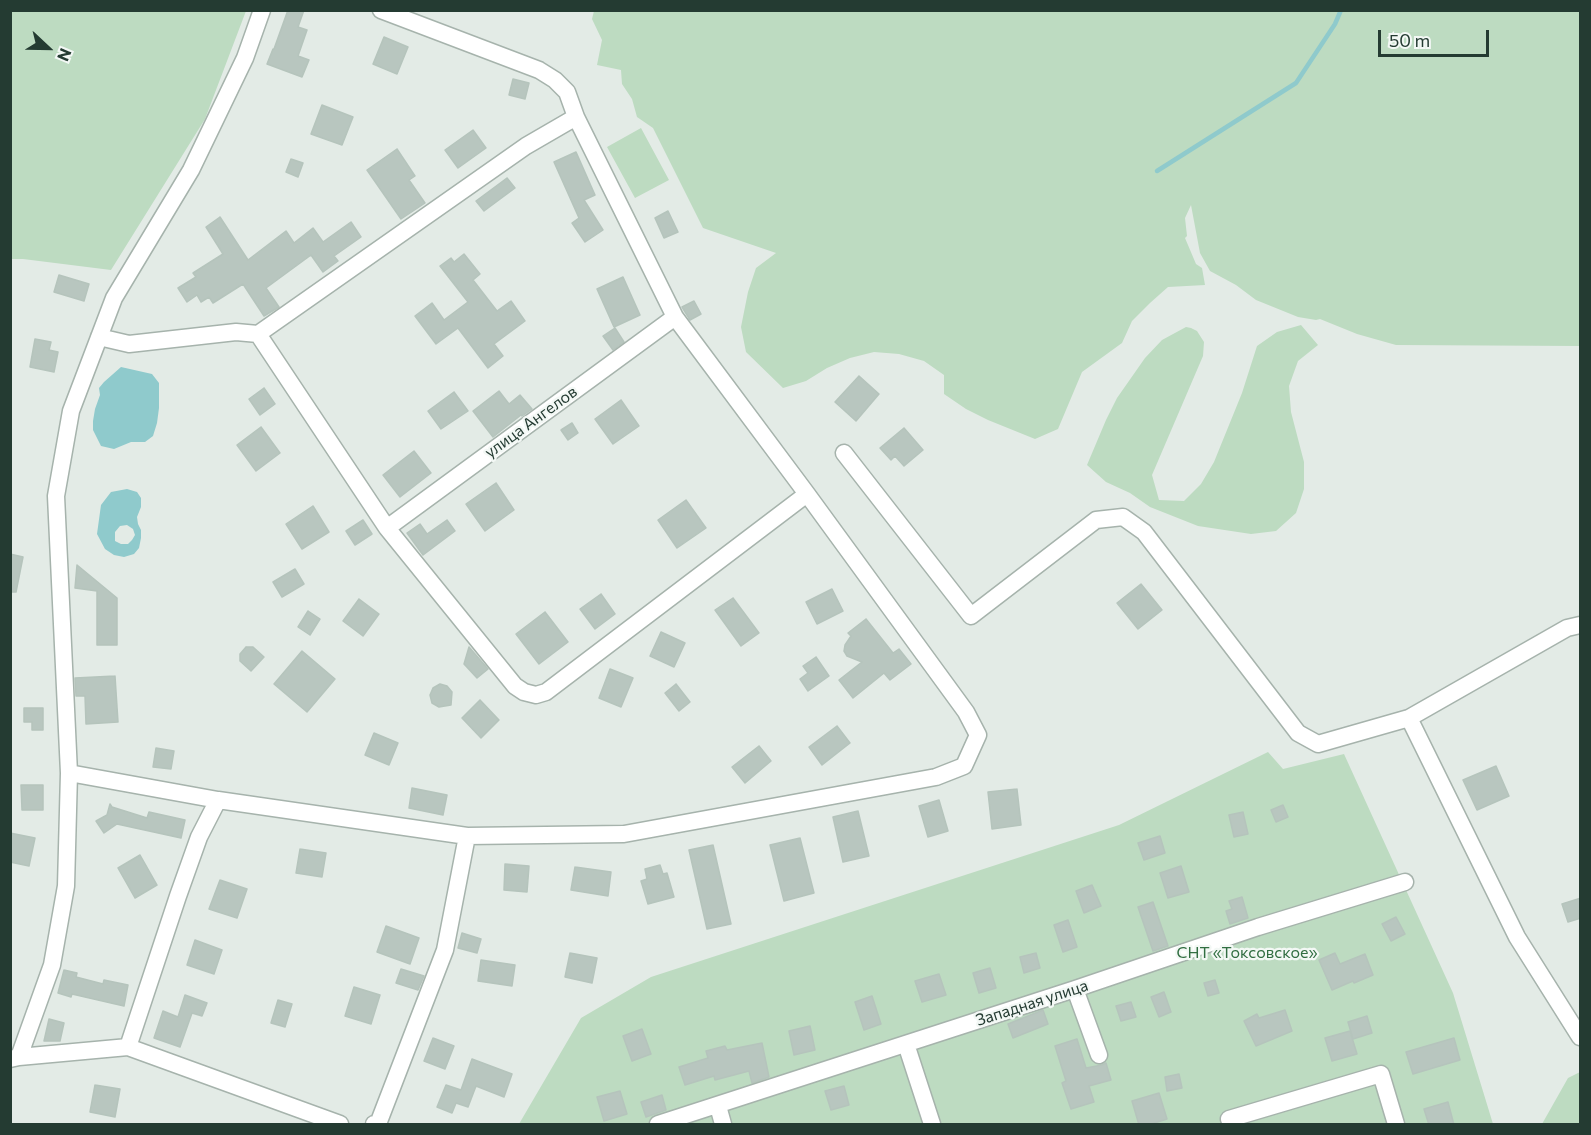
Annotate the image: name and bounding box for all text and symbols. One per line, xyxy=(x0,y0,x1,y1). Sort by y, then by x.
north arrow xyxy=(18,18,78,78)
scale bar xyxy=(1381,18,1492,56)
text: 50 m xyxy=(1389,29,1430,51)
text: N xyxy=(54,46,76,64)
street label: улица Ангелов xyxy=(481,382,581,462)
park label: СНТ «Токсовское» xyxy=(1177,943,1317,963)
street label: Западная улица xyxy=(973,976,1091,1030)

